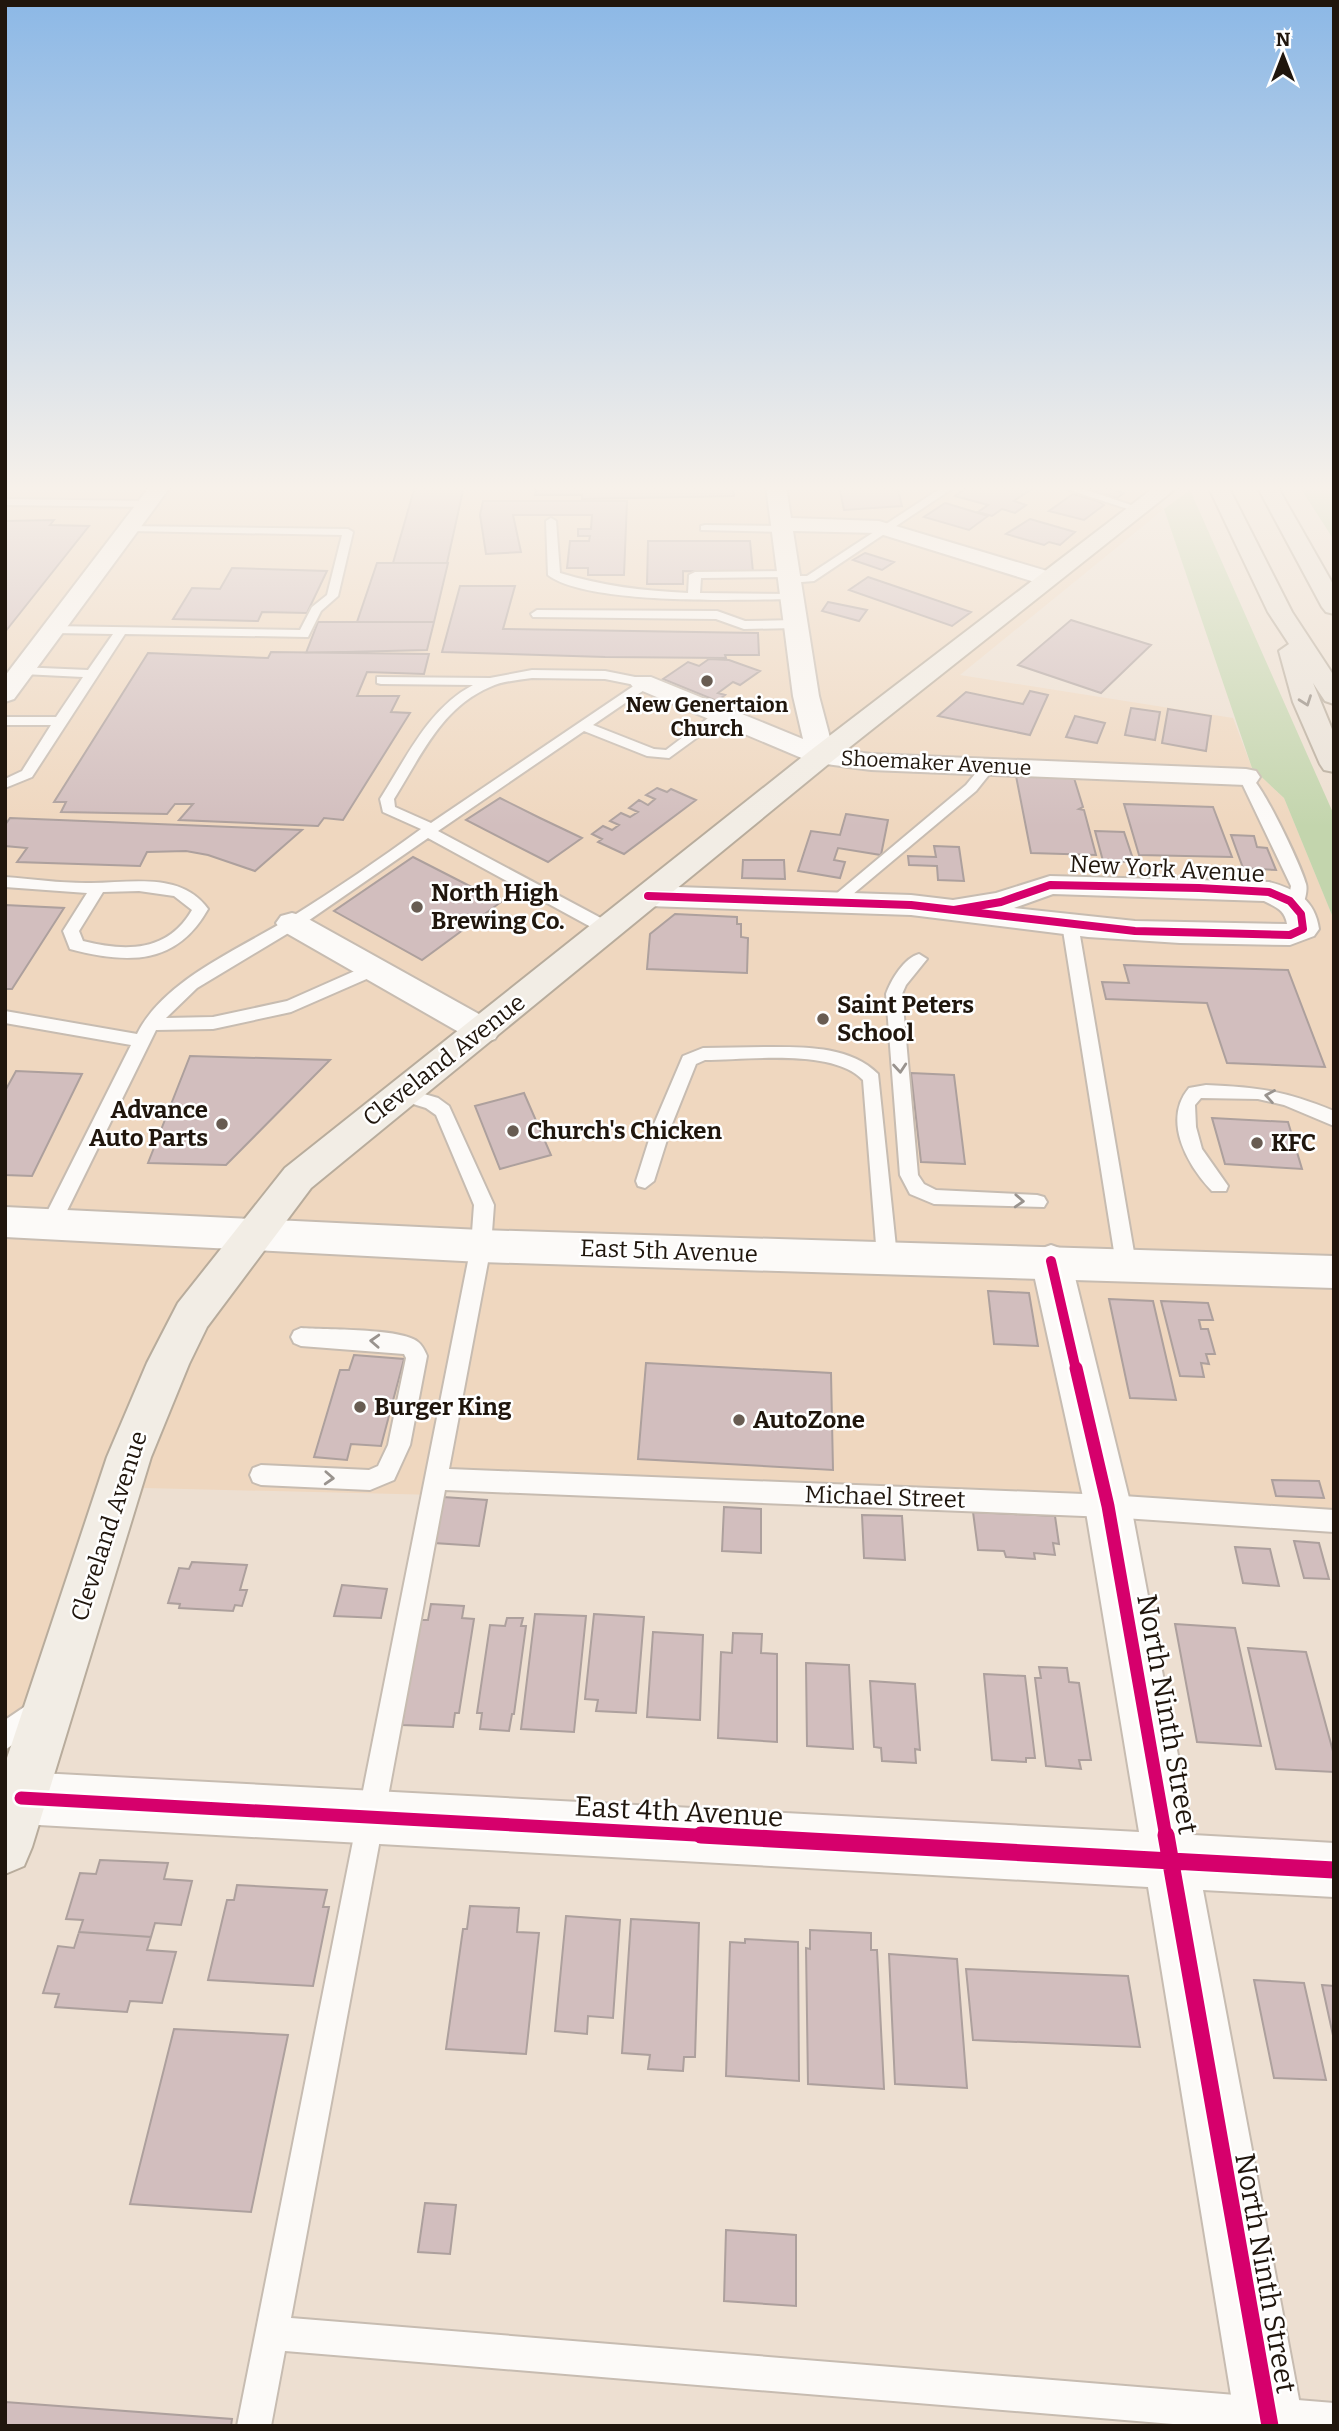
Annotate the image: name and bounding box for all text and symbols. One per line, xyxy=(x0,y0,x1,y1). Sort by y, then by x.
north arrow xyxy=(1248,21,1318,91)
text: N xyxy=(1276,28,1291,51)
marker: New Genertaion Church xyxy=(699,673,715,689)
place label: New Genertaion Church xyxy=(626,692,789,742)
one-way arrow xyxy=(1298,694,1312,706)
street label: Shoemaker Avenue xyxy=(840,745,1032,781)
street label: New York Avenue xyxy=(1069,850,1265,888)
place label: North High Brewing Co. xyxy=(431,879,565,935)
marker: North High Brewing Co. xyxy=(409,899,425,915)
street label: Cleveland Avenue xyxy=(357,988,531,1132)
place label: Saint Peters School xyxy=(837,991,974,1047)
marker: Saint Peters School xyxy=(815,1011,831,1027)
one-way arrow xyxy=(892,1062,907,1073)
one-way arrow xyxy=(1264,1089,1276,1104)
place label: Advance Auto Parts xyxy=(89,1096,208,1152)
marker: Advance Auto Parts xyxy=(214,1116,230,1132)
place label: Church's Chicken xyxy=(527,1117,722,1145)
marker: Church's Chicken xyxy=(505,1123,521,1139)
place label: KFC xyxy=(1271,1129,1316,1157)
marker: KFC xyxy=(1249,1135,1265,1151)
one-way arrow xyxy=(1014,1193,1025,1208)
street label: East 5th Avenue xyxy=(580,1234,758,1268)
one-way arrow xyxy=(370,1334,381,1349)
place label: Burger King xyxy=(374,1393,512,1421)
marker: Burger King xyxy=(352,1399,368,1415)
place label: AutoZone xyxy=(753,1406,865,1434)
marker: AutoZone xyxy=(731,1412,747,1428)
street label: Cleveland Avenue xyxy=(65,1428,153,1624)
one-way arrow xyxy=(324,1471,335,1486)
street label: Michael Street xyxy=(804,1480,966,1514)
street label: North Ninth Street xyxy=(1130,1591,1205,1837)
street label: East 4th Avenue xyxy=(574,1790,784,1833)
street label: North Ninth Street xyxy=(1228,2150,1303,2396)

